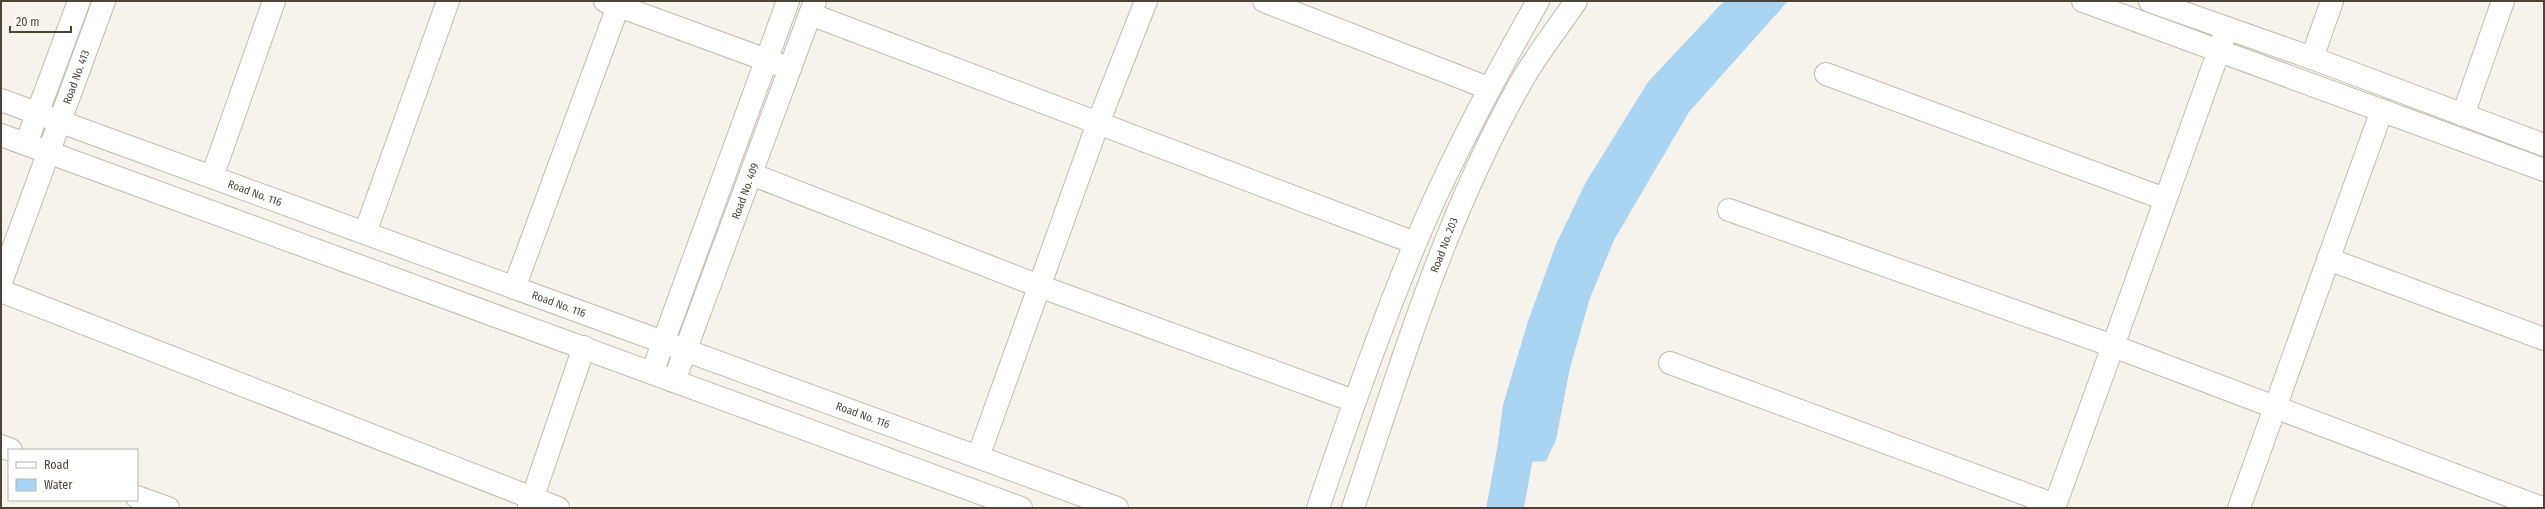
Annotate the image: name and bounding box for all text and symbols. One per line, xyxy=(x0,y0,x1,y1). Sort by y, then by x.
scale bar xyxy=(10,8,71,34)
text: 20 m xyxy=(16,15,40,29)
street label: Road No. 413 xyxy=(61,48,92,106)
street label: Road No. 409 xyxy=(729,161,762,221)
street label: Road No. 116 xyxy=(226,178,284,209)
street label: Road No. 203 xyxy=(1428,216,1461,275)
street label: Road No. 116 xyxy=(530,289,588,320)
street label: Road No. 116 xyxy=(834,400,892,431)
legend xyxy=(8,449,138,501)
text: Road xyxy=(44,458,69,472)
text: Water xyxy=(44,478,73,492)

